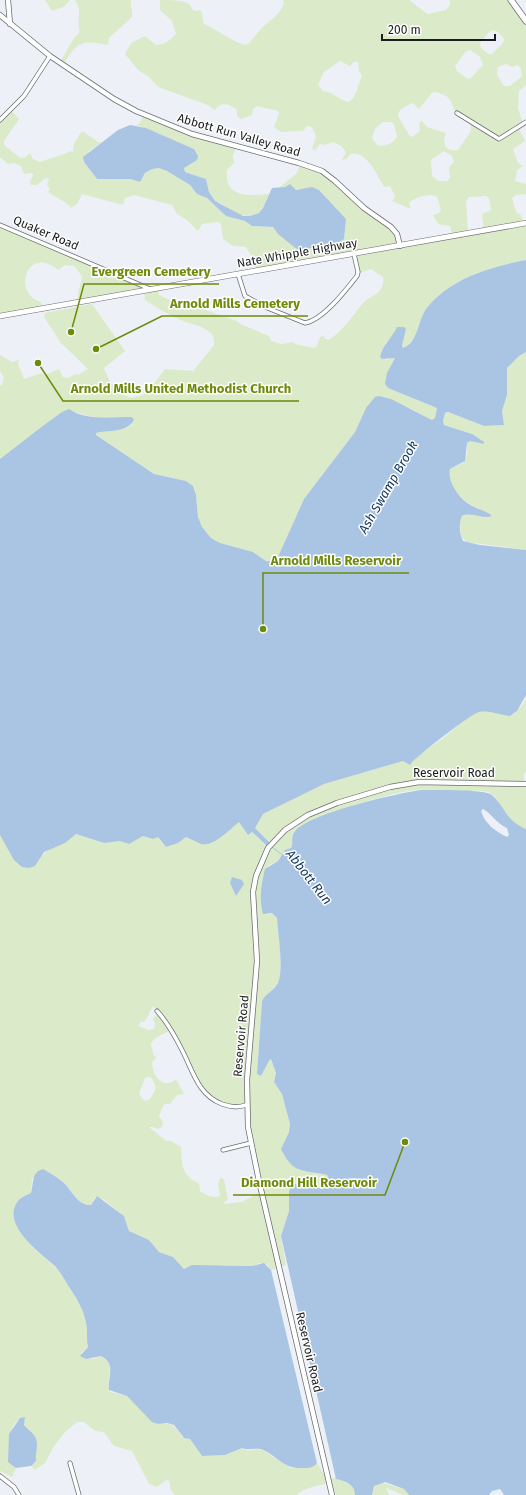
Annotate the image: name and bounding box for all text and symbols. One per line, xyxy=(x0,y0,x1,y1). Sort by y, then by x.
scale bar xyxy=(382,16,495,42)
text: 200 m xyxy=(388,23,421,37)
street label: Abbott Run Valley Road xyxy=(176,111,302,159)
street label: Quaker Road xyxy=(11,213,81,253)
street label: Nate Whipple Highway xyxy=(236,236,358,270)
callout: Evergreen Cemetery xyxy=(84,259,219,284)
text: Evergreen Cemetery xyxy=(92,264,211,279)
callout: Arnold Mills Cemetery xyxy=(162,291,308,316)
text: Arnold Mills Cemetery xyxy=(169,296,300,311)
callout: Arnold Mills United Methodist Church xyxy=(63,376,299,401)
text: Arnold Mills United Methodist Church xyxy=(70,381,291,396)
water label: Ash Swamp Brook xyxy=(355,438,421,537)
callout: Arnold Mills Reservoir xyxy=(263,548,409,573)
text: Arnold Mills Reservoir xyxy=(270,553,402,568)
street label: Reservoir Road xyxy=(413,766,495,780)
water label: Abbott Run xyxy=(282,846,335,907)
street label: Reservoir Road xyxy=(230,994,252,1078)
callout: Diamond Hill Reservoir xyxy=(233,1170,385,1195)
text: Diamond Hill Reservoir xyxy=(241,1175,378,1190)
street label: Reservoir Road xyxy=(293,1310,325,1394)

